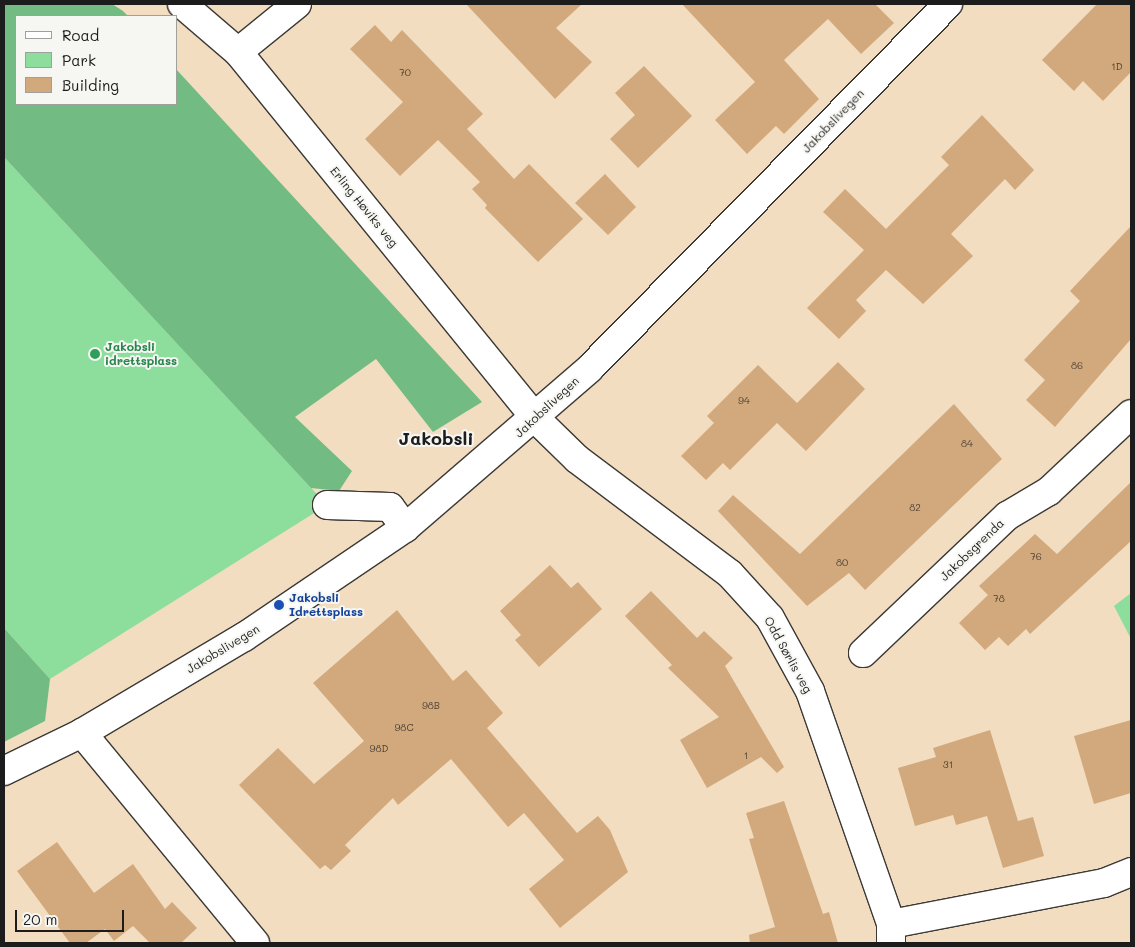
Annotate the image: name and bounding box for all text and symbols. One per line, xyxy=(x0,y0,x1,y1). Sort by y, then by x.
legend xyxy=(15,15,178,105)
text: Road xyxy=(62,25,99,45)
text: Park xyxy=(62,50,96,70)
house number: 1D xyxy=(1111,61,1123,73)
house number: 70 xyxy=(399,67,411,79)
text: Building xyxy=(62,75,119,95)
street label: Jakobslivegen xyxy=(799,86,867,156)
street label: Erling Høviks veg xyxy=(327,164,401,250)
place label: Jakobsli idrettsplass xyxy=(105,340,177,368)
marker: Jakobsli idrettsplass xyxy=(89,348,101,360)
house number: 86 xyxy=(1071,360,1083,372)
street label: Jakobslivegen xyxy=(512,374,582,440)
house number: 94 xyxy=(738,395,750,407)
district label: Jakobsli xyxy=(398,427,474,449)
house number: 84 xyxy=(961,438,973,450)
house number: 82 xyxy=(909,502,921,514)
street label: Jakobsgrenda xyxy=(937,516,1007,584)
house number: 76 xyxy=(1030,551,1042,563)
house number: 80 xyxy=(836,557,848,569)
place label: Jakobsli Idrettsplass xyxy=(289,591,363,619)
house number: 78 xyxy=(993,593,1005,605)
marker: Jakobsli Idrettsplass xyxy=(273,599,285,611)
street label: Odd Sørlis veg xyxy=(761,614,815,696)
street label: Jakobslivegen xyxy=(184,622,262,676)
house number: 98B xyxy=(422,700,440,712)
house number: 98C xyxy=(394,722,414,734)
house number: 98D xyxy=(370,743,388,755)
house number: 1 xyxy=(744,750,748,762)
house number: 31 xyxy=(943,759,953,771)
scale bar xyxy=(18,900,126,932)
text: 20 m xyxy=(23,909,57,929)

